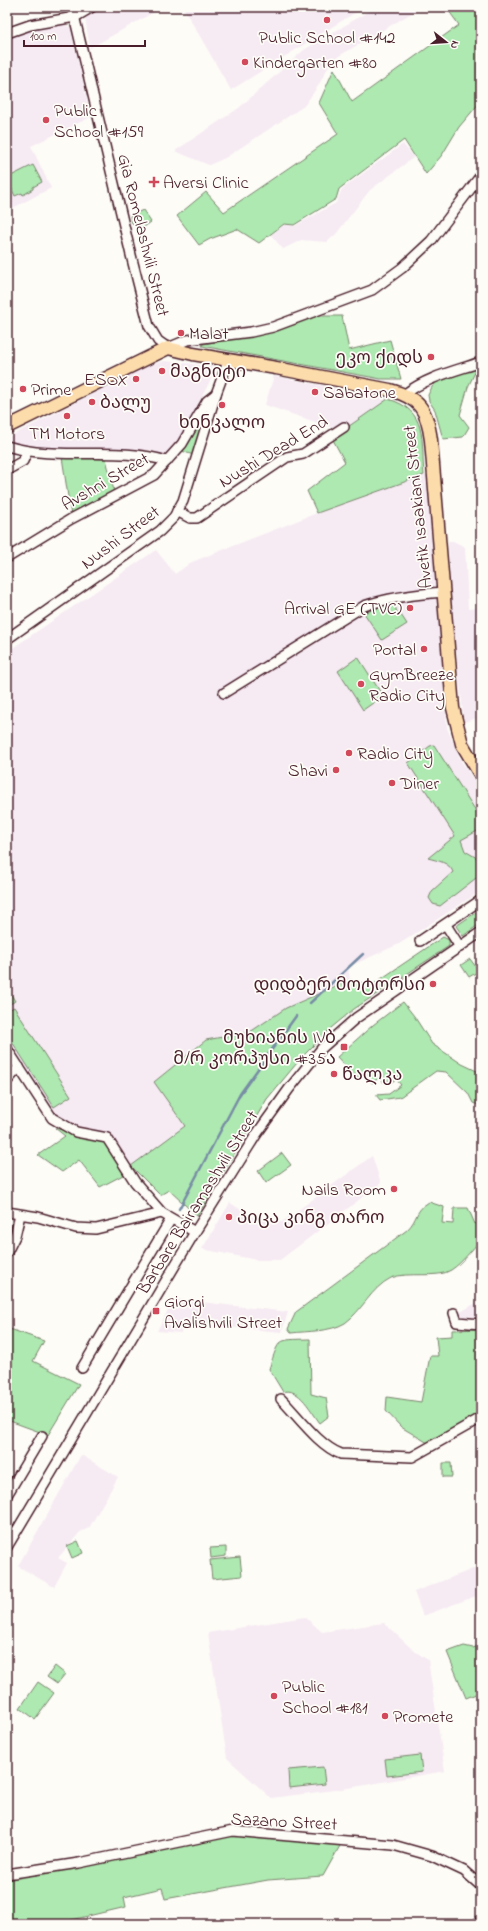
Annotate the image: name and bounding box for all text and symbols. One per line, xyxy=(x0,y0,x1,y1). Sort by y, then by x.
marker: Public School #142 xyxy=(322,15,332,25)
scale bar xyxy=(24,22,145,48)
north arrow xyxy=(426,22,466,62)
place label: Public School #142 xyxy=(258,26,396,52)
text: 100 m xyxy=(30,28,57,46)
text: N xyxy=(446,39,463,51)
place label: Kindergarten #80 xyxy=(253,51,377,78)
marker: Kindergarten #80 xyxy=(240,57,250,67)
place label: Public School #159 xyxy=(54,99,144,146)
marker: Public School #159 xyxy=(41,115,51,125)
street label: Gia Romelashvili Street xyxy=(109,151,175,320)
place label: Aversi Clinic xyxy=(163,171,248,197)
marker: Aversi Clinic xyxy=(148,176,160,188)
place label: Malat xyxy=(189,322,228,348)
marker: Malat xyxy=(176,328,186,338)
place label: ეკო ქიდს xyxy=(336,346,423,372)
marker: ეკო ქიდს xyxy=(426,352,436,362)
place label: მაგნიტი xyxy=(170,360,246,386)
marker: მაგნიტი xyxy=(157,366,167,376)
place label: ESOX xyxy=(84,368,128,394)
marker: ESOX xyxy=(131,374,141,384)
place label: Prime xyxy=(31,378,72,404)
place label: Sabatone xyxy=(323,381,397,407)
marker: Prime xyxy=(18,384,28,394)
marker: Sabatone xyxy=(310,387,320,397)
place label: ბალუ xyxy=(100,391,151,417)
marker: ბალუ xyxy=(87,397,97,407)
marker: ხინკალო xyxy=(217,400,227,410)
street label: Nushi Dead End xyxy=(214,410,334,496)
marker: TM Motors xyxy=(62,411,72,421)
place label: ხინკალო xyxy=(179,411,265,437)
place label: TM Motors xyxy=(29,422,105,448)
street label: Avetik Isaakiani Street xyxy=(397,424,440,590)
street label: Avshni Street xyxy=(57,447,155,518)
street label: Nushi Street xyxy=(76,500,166,577)
place label: Arrival GE (TVC) xyxy=(284,597,402,623)
marker: Arrival GE (TVC) xyxy=(405,603,415,613)
place label: Portal xyxy=(373,638,416,664)
marker: Portal xyxy=(419,644,429,654)
place label: GymBreeze Radio City xyxy=(369,663,455,710)
marker: GymBreeze Radio City xyxy=(356,679,366,689)
place label: Radio City xyxy=(357,742,433,768)
marker: Radio City xyxy=(344,748,354,758)
place label: Shavi xyxy=(288,759,328,785)
marker: Shavi xyxy=(331,765,341,775)
place label: Diner xyxy=(399,772,439,798)
marker: Diner xyxy=(387,778,397,788)
place label: დიდბერ მოტორსი xyxy=(253,973,425,999)
marker: დიდბერ მოტორსი xyxy=(428,979,438,989)
place label: მუხიანის IVბ მ/რ კორპუსი #35ა xyxy=(173,1026,336,1073)
marker: მუხიანის IVბ მ/რ კორპუსი #35ა xyxy=(339,1042,349,1052)
place label: წალკა xyxy=(342,1063,402,1089)
marker: წალკა xyxy=(329,1069,339,1079)
street label: Barbare Bairamashvili Street xyxy=(131,1106,266,1301)
place label: Nails Room xyxy=(302,1178,386,1204)
marker: Nails Room xyxy=(389,1184,399,1194)
place label: პიცა კინგ თარო xyxy=(237,1206,385,1232)
marker: პიცა კინგ თარო xyxy=(224,1212,234,1222)
place label: Giorgi Avalishvili Street xyxy=(164,1290,282,1337)
marker: Giorgi Avalishvili Street xyxy=(151,1306,161,1316)
place label: Public School #181 xyxy=(282,1675,368,1722)
marker: Public School #181 xyxy=(269,1691,279,1701)
place label: Promete xyxy=(393,1705,454,1731)
marker: Promete xyxy=(380,1711,390,1721)
street label: Sazano Street xyxy=(230,1807,338,1839)

